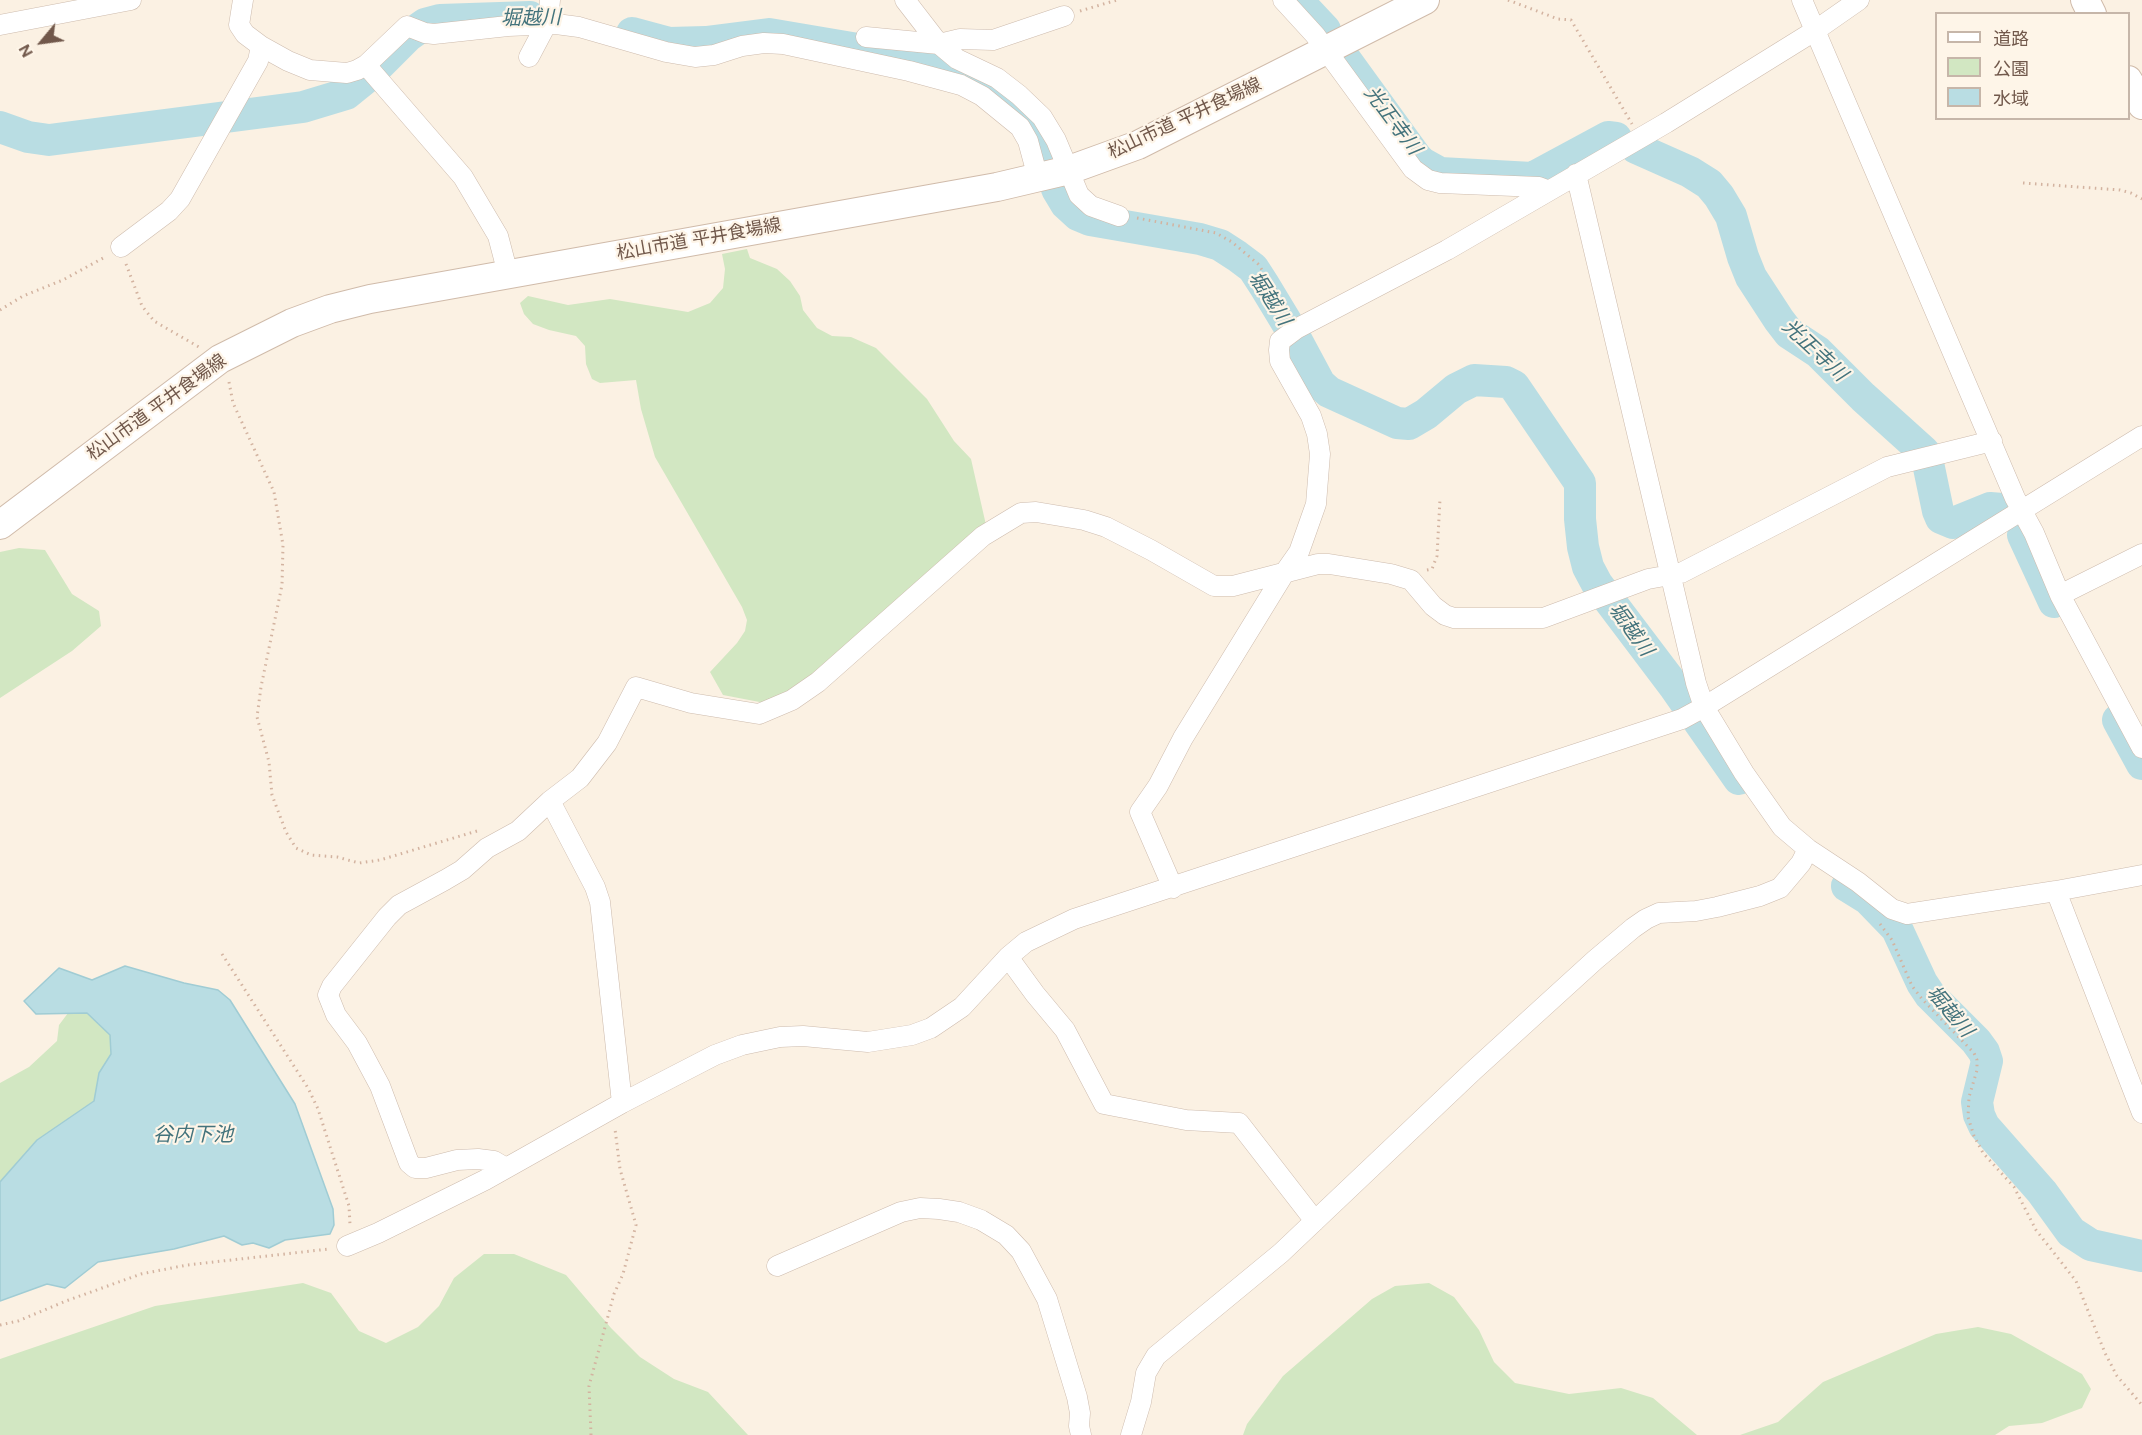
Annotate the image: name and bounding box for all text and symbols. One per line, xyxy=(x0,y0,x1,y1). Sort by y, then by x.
water label: 堀越川 xyxy=(501,6,561,32)
north arrow xyxy=(12,12,72,72)
legend xyxy=(1935,12,2130,120)
text: 道路 xyxy=(1993,27,2029,51)
text: N xyxy=(14,41,38,61)
text: 公園 xyxy=(1993,57,2029,81)
street label: 松山市道 平井食場線 xyxy=(1105,74,1265,164)
water label: 光正寺川 xyxy=(1358,82,1426,160)
text: 水域 xyxy=(1993,87,2029,111)
street label: 松山市道 平井食場線 xyxy=(615,215,783,265)
water label: 堀越川 xyxy=(1243,267,1295,331)
water label: 光正寺川 xyxy=(1777,315,1851,387)
street label: 松山市道 平井食場線 xyxy=(83,350,231,466)
water label: 堀越川 xyxy=(1603,599,1657,661)
water label: 堀越川 xyxy=(1921,981,1977,1043)
water label: 谷内下池 xyxy=(153,1124,233,1148)

